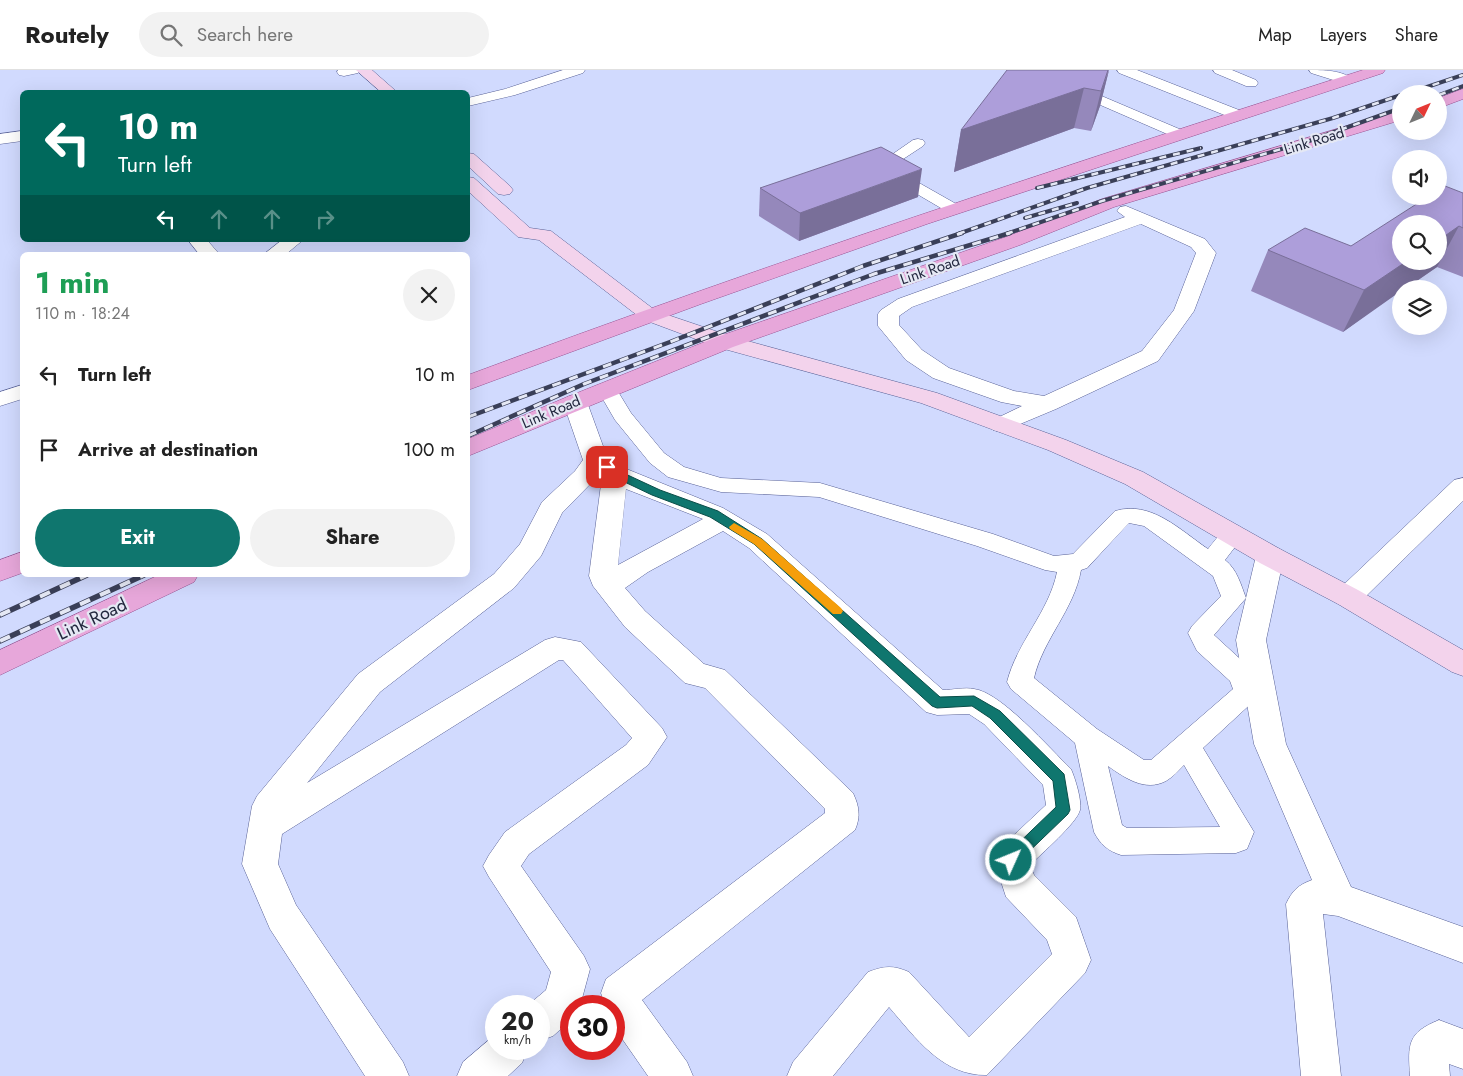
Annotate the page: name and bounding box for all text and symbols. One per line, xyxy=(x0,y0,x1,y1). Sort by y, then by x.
search box xyxy=(139,12,489,57)
text: Routely xyxy=(25,17,109,52)
icon: search xyxy=(157,21,185,49)
text: Search here xyxy=(197,21,293,48)
text: Map xyxy=(1258,22,1292,48)
text: Layers xyxy=(1320,22,1367,48)
text: Share xyxy=(1395,22,1438,48)
north arrow xyxy=(1392,85,1448,140)
map controls xyxy=(1392,85,1447,335)
text: 10 m xyxy=(118,102,198,152)
icon: left xyxy=(35,110,100,175)
street label: Link Road xyxy=(1281,121,1347,161)
text: Turn left xyxy=(118,148,192,180)
button: sound xyxy=(1392,150,1447,205)
icon: left xyxy=(152,205,180,233)
icon: ahead xyxy=(205,205,233,233)
icon: ahead xyxy=(258,205,286,233)
icon: right xyxy=(311,205,339,233)
button: search xyxy=(1392,215,1447,270)
street label: Link Road xyxy=(897,250,963,290)
text: 1 min xyxy=(35,261,109,304)
button: close xyxy=(403,269,455,321)
button: layers xyxy=(1392,280,1447,335)
text: 110 m · 18:24 xyxy=(35,302,130,325)
icon: left xyxy=(35,361,63,389)
text: Turn left xyxy=(78,361,151,388)
text: 10 m xyxy=(415,361,455,388)
street label: Link Road xyxy=(518,390,584,434)
icon: arrive xyxy=(35,436,63,464)
text: Arrive at destination xyxy=(78,436,258,463)
text: 100 m xyxy=(403,436,455,463)
pin xyxy=(586,446,628,488)
icon: arrive xyxy=(593,453,621,481)
button: Exit xyxy=(35,509,240,567)
button: Share xyxy=(250,509,455,567)
street label: Link Road xyxy=(53,591,131,647)
position arrow xyxy=(984,833,1036,885)
speed limit sign: 30 xyxy=(560,995,625,1060)
text: 20 xyxy=(501,1003,534,1039)
text: km/h xyxy=(504,1031,531,1049)

